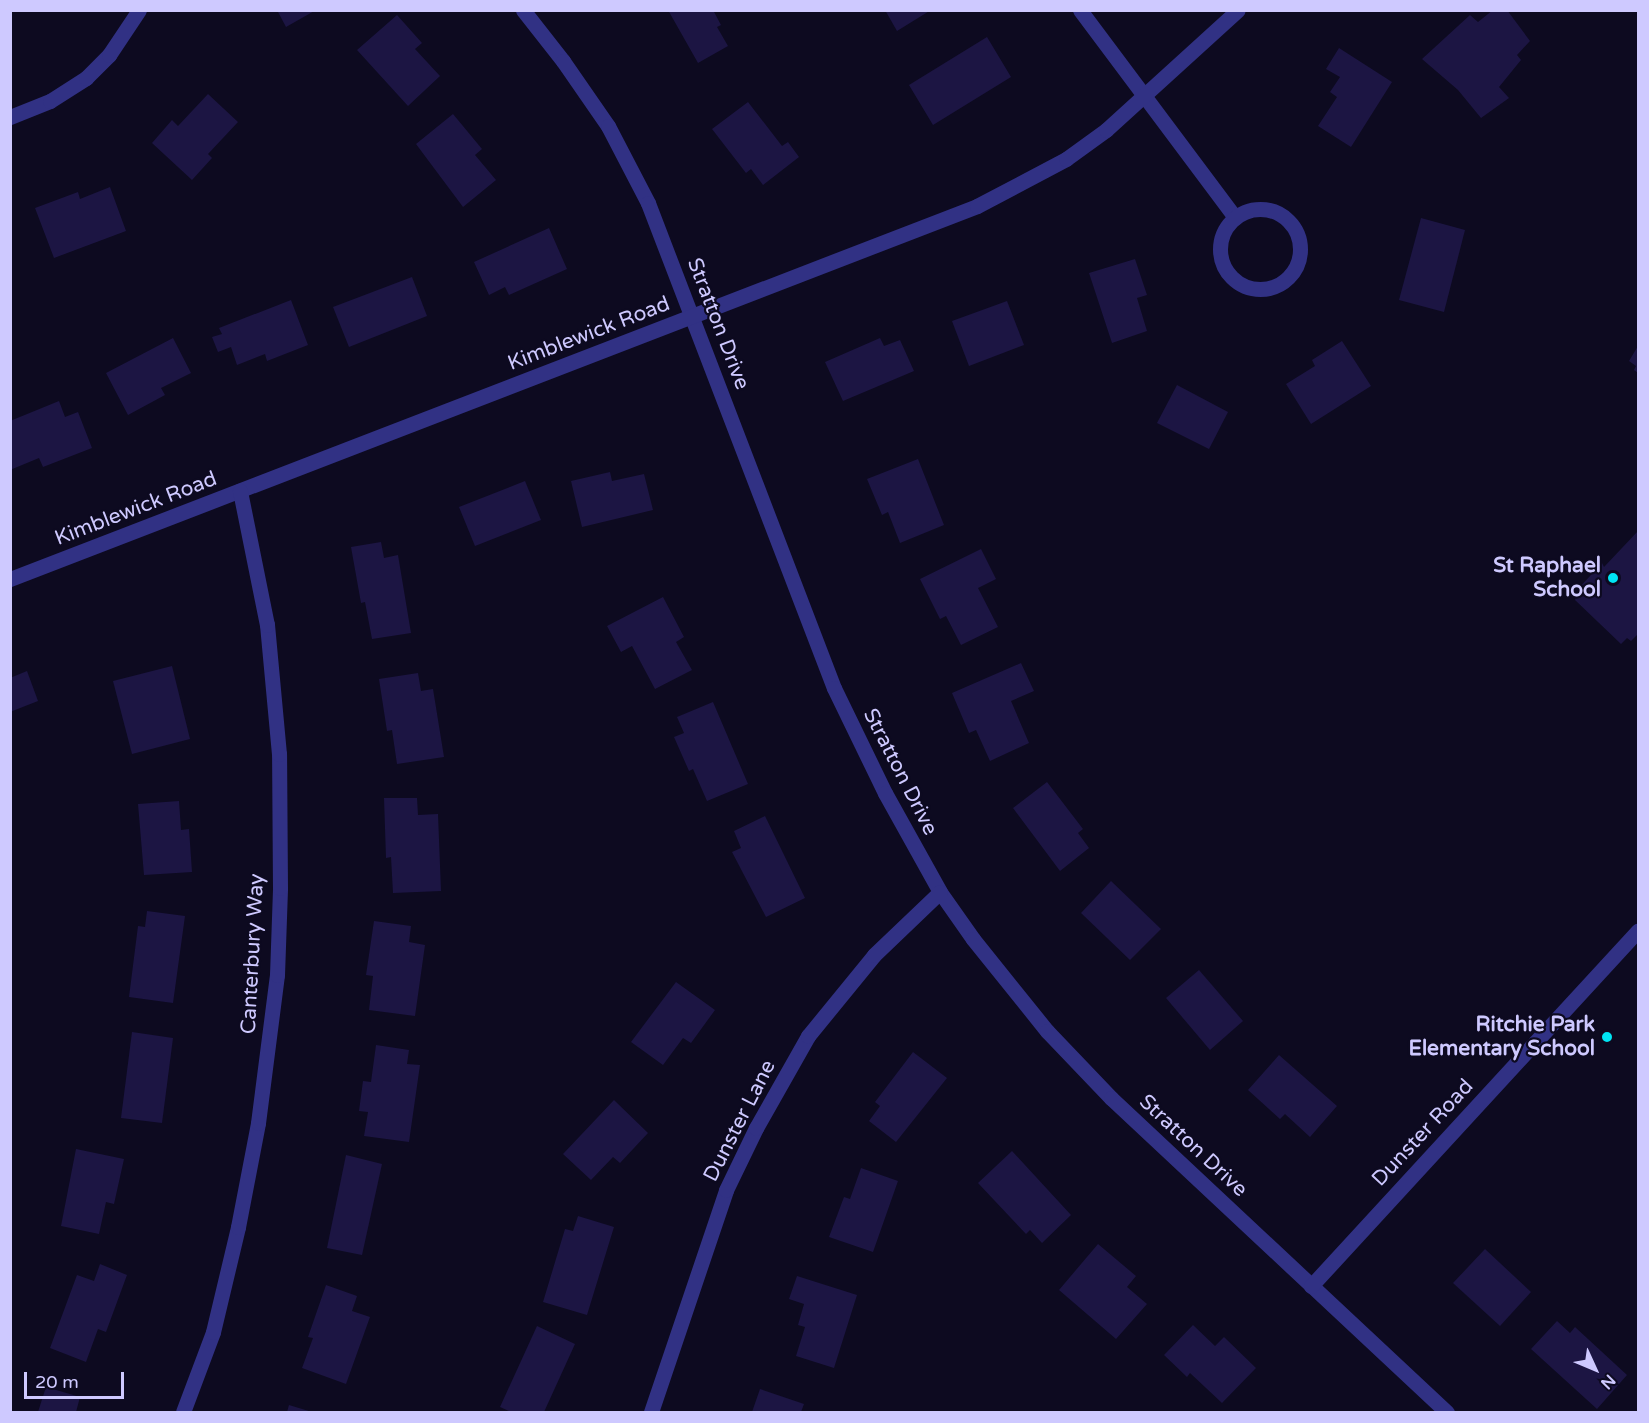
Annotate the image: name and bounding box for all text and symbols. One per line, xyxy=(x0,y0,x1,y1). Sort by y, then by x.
street label: Stratton Drive xyxy=(681,255,755,393)
street label: Kimblewick Road xyxy=(504,291,674,377)
street label: Kimblewick Road xyxy=(51,466,221,552)
place label: St Raphael School xyxy=(1493,553,1601,603)
marker: St Raphael School xyxy=(1606,571,1620,585)
street label: Stratton Drive xyxy=(857,704,943,840)
street label: Canterbury Way xyxy=(236,873,270,1035)
place label: Ritchie Park Elementary School xyxy=(1408,1012,1595,1062)
marker: Ritchie Park Elementary School xyxy=(1600,1030,1614,1044)
street label: Dunster Lane xyxy=(699,1056,781,1186)
street label: Dunster Road xyxy=(1367,1074,1479,1192)
street label: Stratton Drive xyxy=(1134,1089,1252,1203)
north arrow xyxy=(1565,1339,1625,1399)
scale bar xyxy=(27,1360,128,1398)
text: N xyxy=(1596,1370,1620,1393)
text: 20 m xyxy=(35,1371,79,1393)

